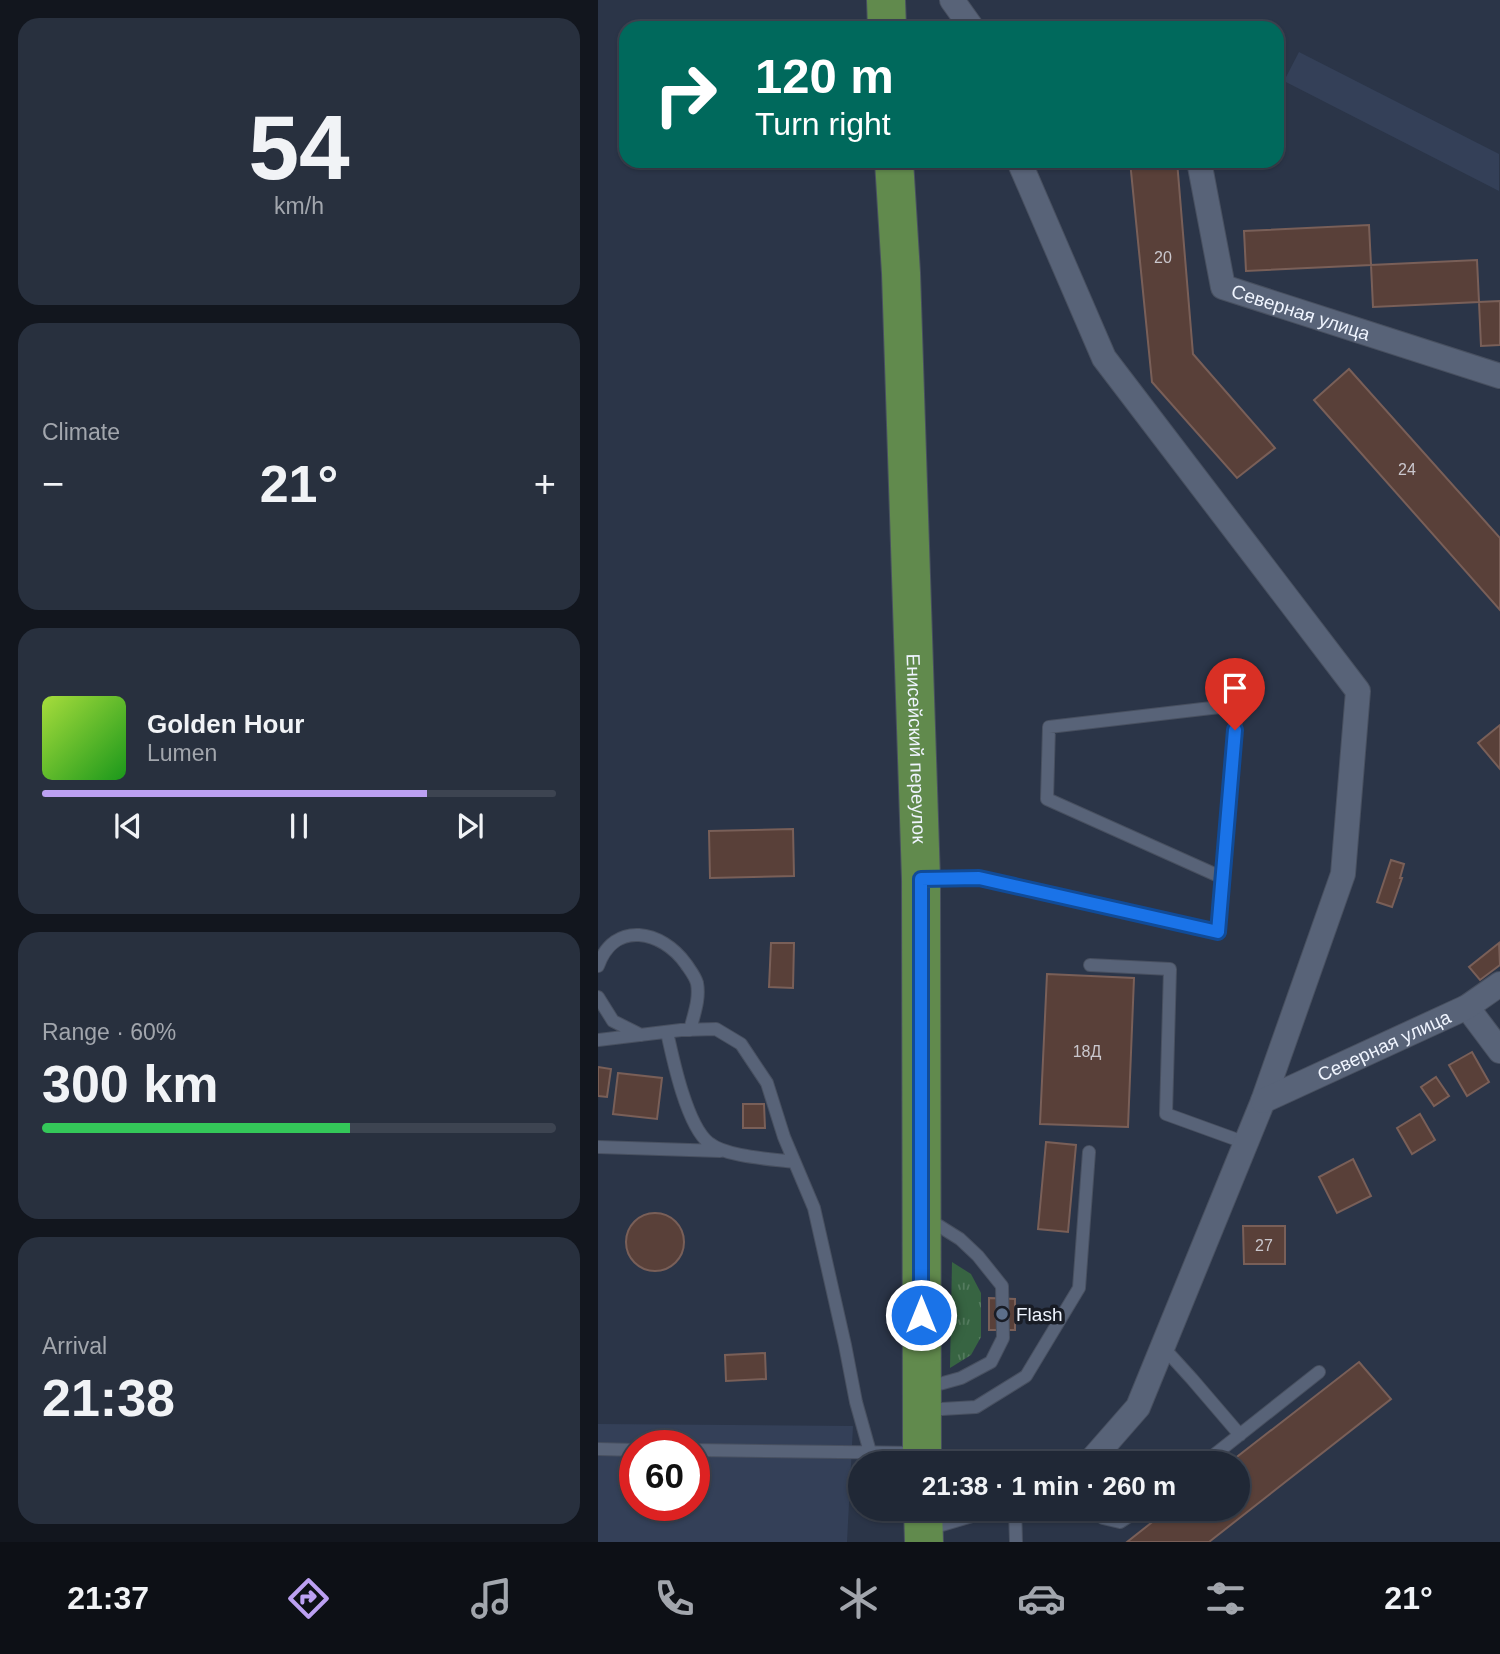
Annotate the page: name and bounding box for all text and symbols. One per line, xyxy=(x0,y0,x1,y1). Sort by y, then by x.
icon: right xyxy=(640,49,731,140)
text: 120 m xyxy=(755,49,894,103)
text: 54 xyxy=(248,97,350,198)
text: Turn right xyxy=(755,106,891,142)
text: km/h xyxy=(274,193,324,219)
house number: 20 xyxy=(1154,249,1172,266)
street label: Северная улица xyxy=(1229,280,1373,344)
text: Climate xyxy=(42,419,120,445)
text: 21° xyxy=(260,455,338,513)
house number: 24 xyxy=(1398,461,1416,478)
text: − xyxy=(42,463,64,505)
text: + xyxy=(534,463,556,505)
street label: Енисейский переулок xyxy=(903,653,930,844)
pin xyxy=(1205,658,1265,730)
icon: arrive xyxy=(1216,669,1254,707)
text: Golden Hour xyxy=(147,709,304,739)
text: Lumen xyxy=(147,740,217,766)
icon: previous xyxy=(109,807,147,845)
icon: pause xyxy=(280,807,318,845)
icon: next xyxy=(451,807,489,845)
street label: Северная улица xyxy=(1314,1005,1454,1085)
text: Range · 60% xyxy=(42,1019,176,1045)
house number: 18Д xyxy=(1073,1043,1101,1060)
text: 300 km xyxy=(42,1055,218,1113)
house number: 27 xyxy=(1255,1237,1273,1254)
position arrow xyxy=(884,1278,958,1352)
place label: Flash xyxy=(1016,1304,1062,1325)
marker: Flash xyxy=(994,1306,1010,1322)
text: Arrival xyxy=(42,1333,107,1359)
text: 21:38 xyxy=(42,1369,175,1427)
speed limit sign: 60 xyxy=(619,1430,710,1521)
text: 21:38 · 1 min · 260 m xyxy=(922,1471,1176,1501)
icon: directions xyxy=(284,1574,333,1623)
icon: music xyxy=(467,1574,516,1623)
icon: phone xyxy=(650,1574,699,1623)
icon: climate xyxy=(834,1574,883,1623)
icon: car xyxy=(1017,1574,1066,1623)
icon: filters xyxy=(1201,1574,1250,1623)
text: 21:37 xyxy=(67,1580,149,1616)
text: 21° xyxy=(1384,1580,1433,1616)

